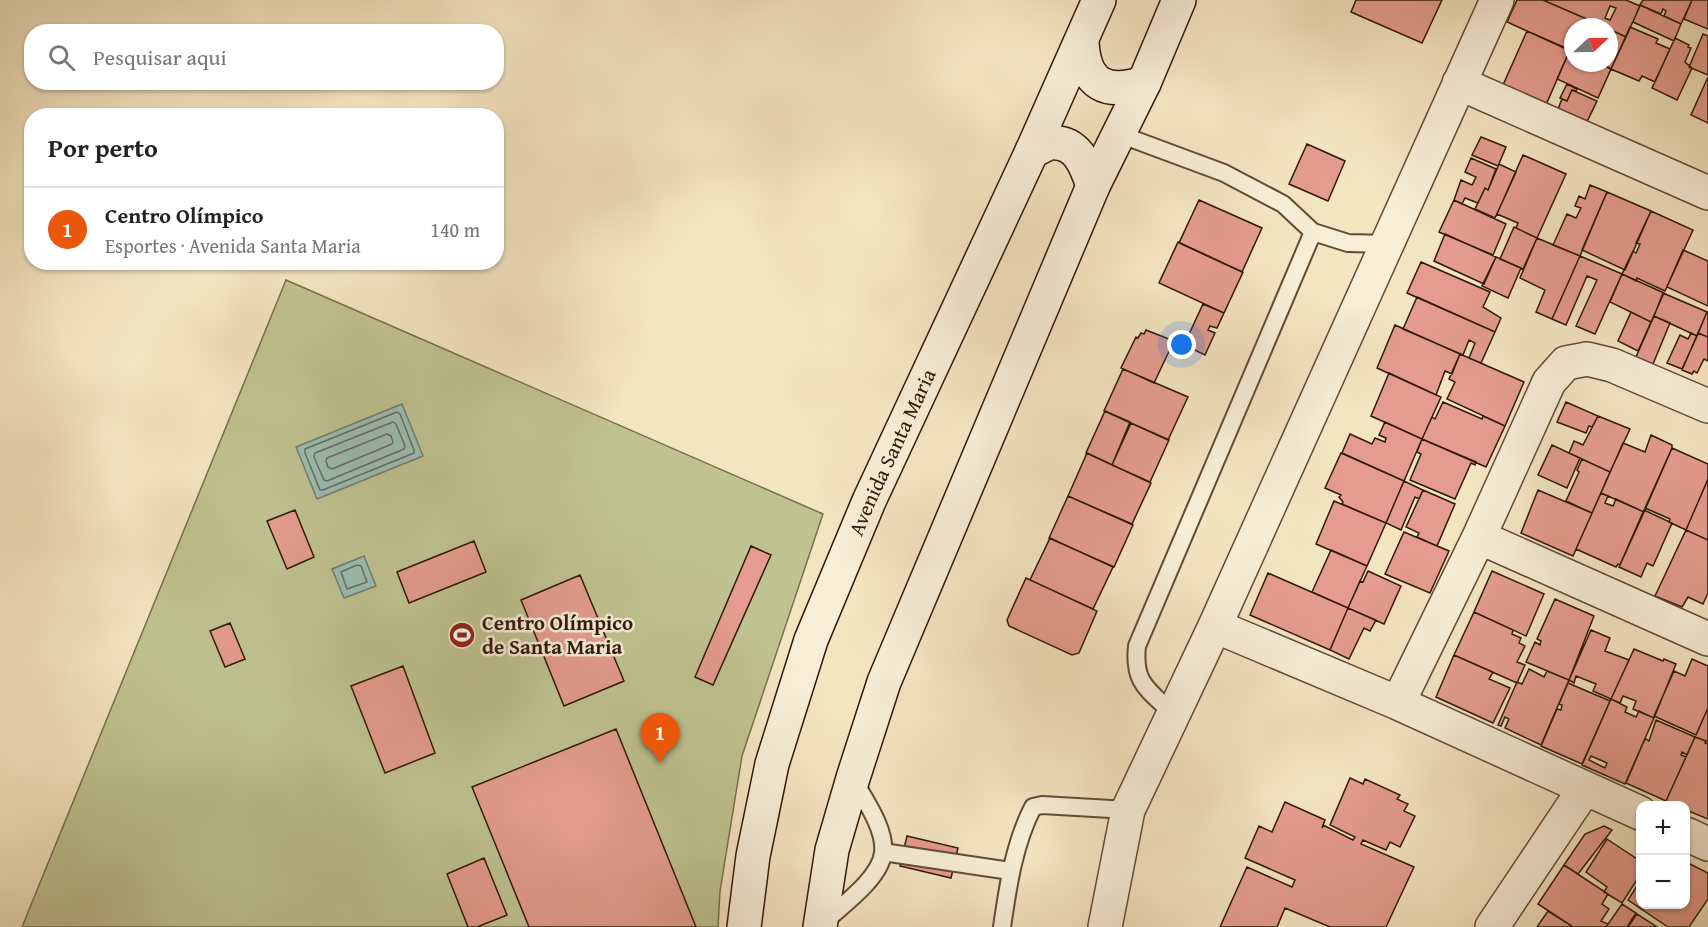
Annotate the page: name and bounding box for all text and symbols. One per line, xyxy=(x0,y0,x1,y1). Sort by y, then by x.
north arrow xyxy=(1564,18,1618,72)
search box xyxy=(24,24,504,90)
icon: search xyxy=(45,41,78,74)
text: Pesquisar aqui xyxy=(93,41,227,73)
text: Por perto xyxy=(48,128,158,167)
text: Centro Olímpico xyxy=(105,199,263,231)
text: 1 xyxy=(62,215,73,244)
text: 140 m xyxy=(430,215,480,244)
text: Esportes · Avenida Santa Maria xyxy=(105,231,361,260)
your location xyxy=(1167,330,1196,359)
street label: Avenida Santa Maria xyxy=(840,363,944,540)
place label: Centro Olímpico de Santa Maria xyxy=(482,607,633,662)
sports icon: Centro Olímpico de Santa Maria xyxy=(447,620,477,650)
pin: 1 xyxy=(640,714,680,763)
map controls xyxy=(1636,801,1690,909)
button: + xyxy=(1636,801,1690,855)
button: − xyxy=(1636,855,1690,909)

